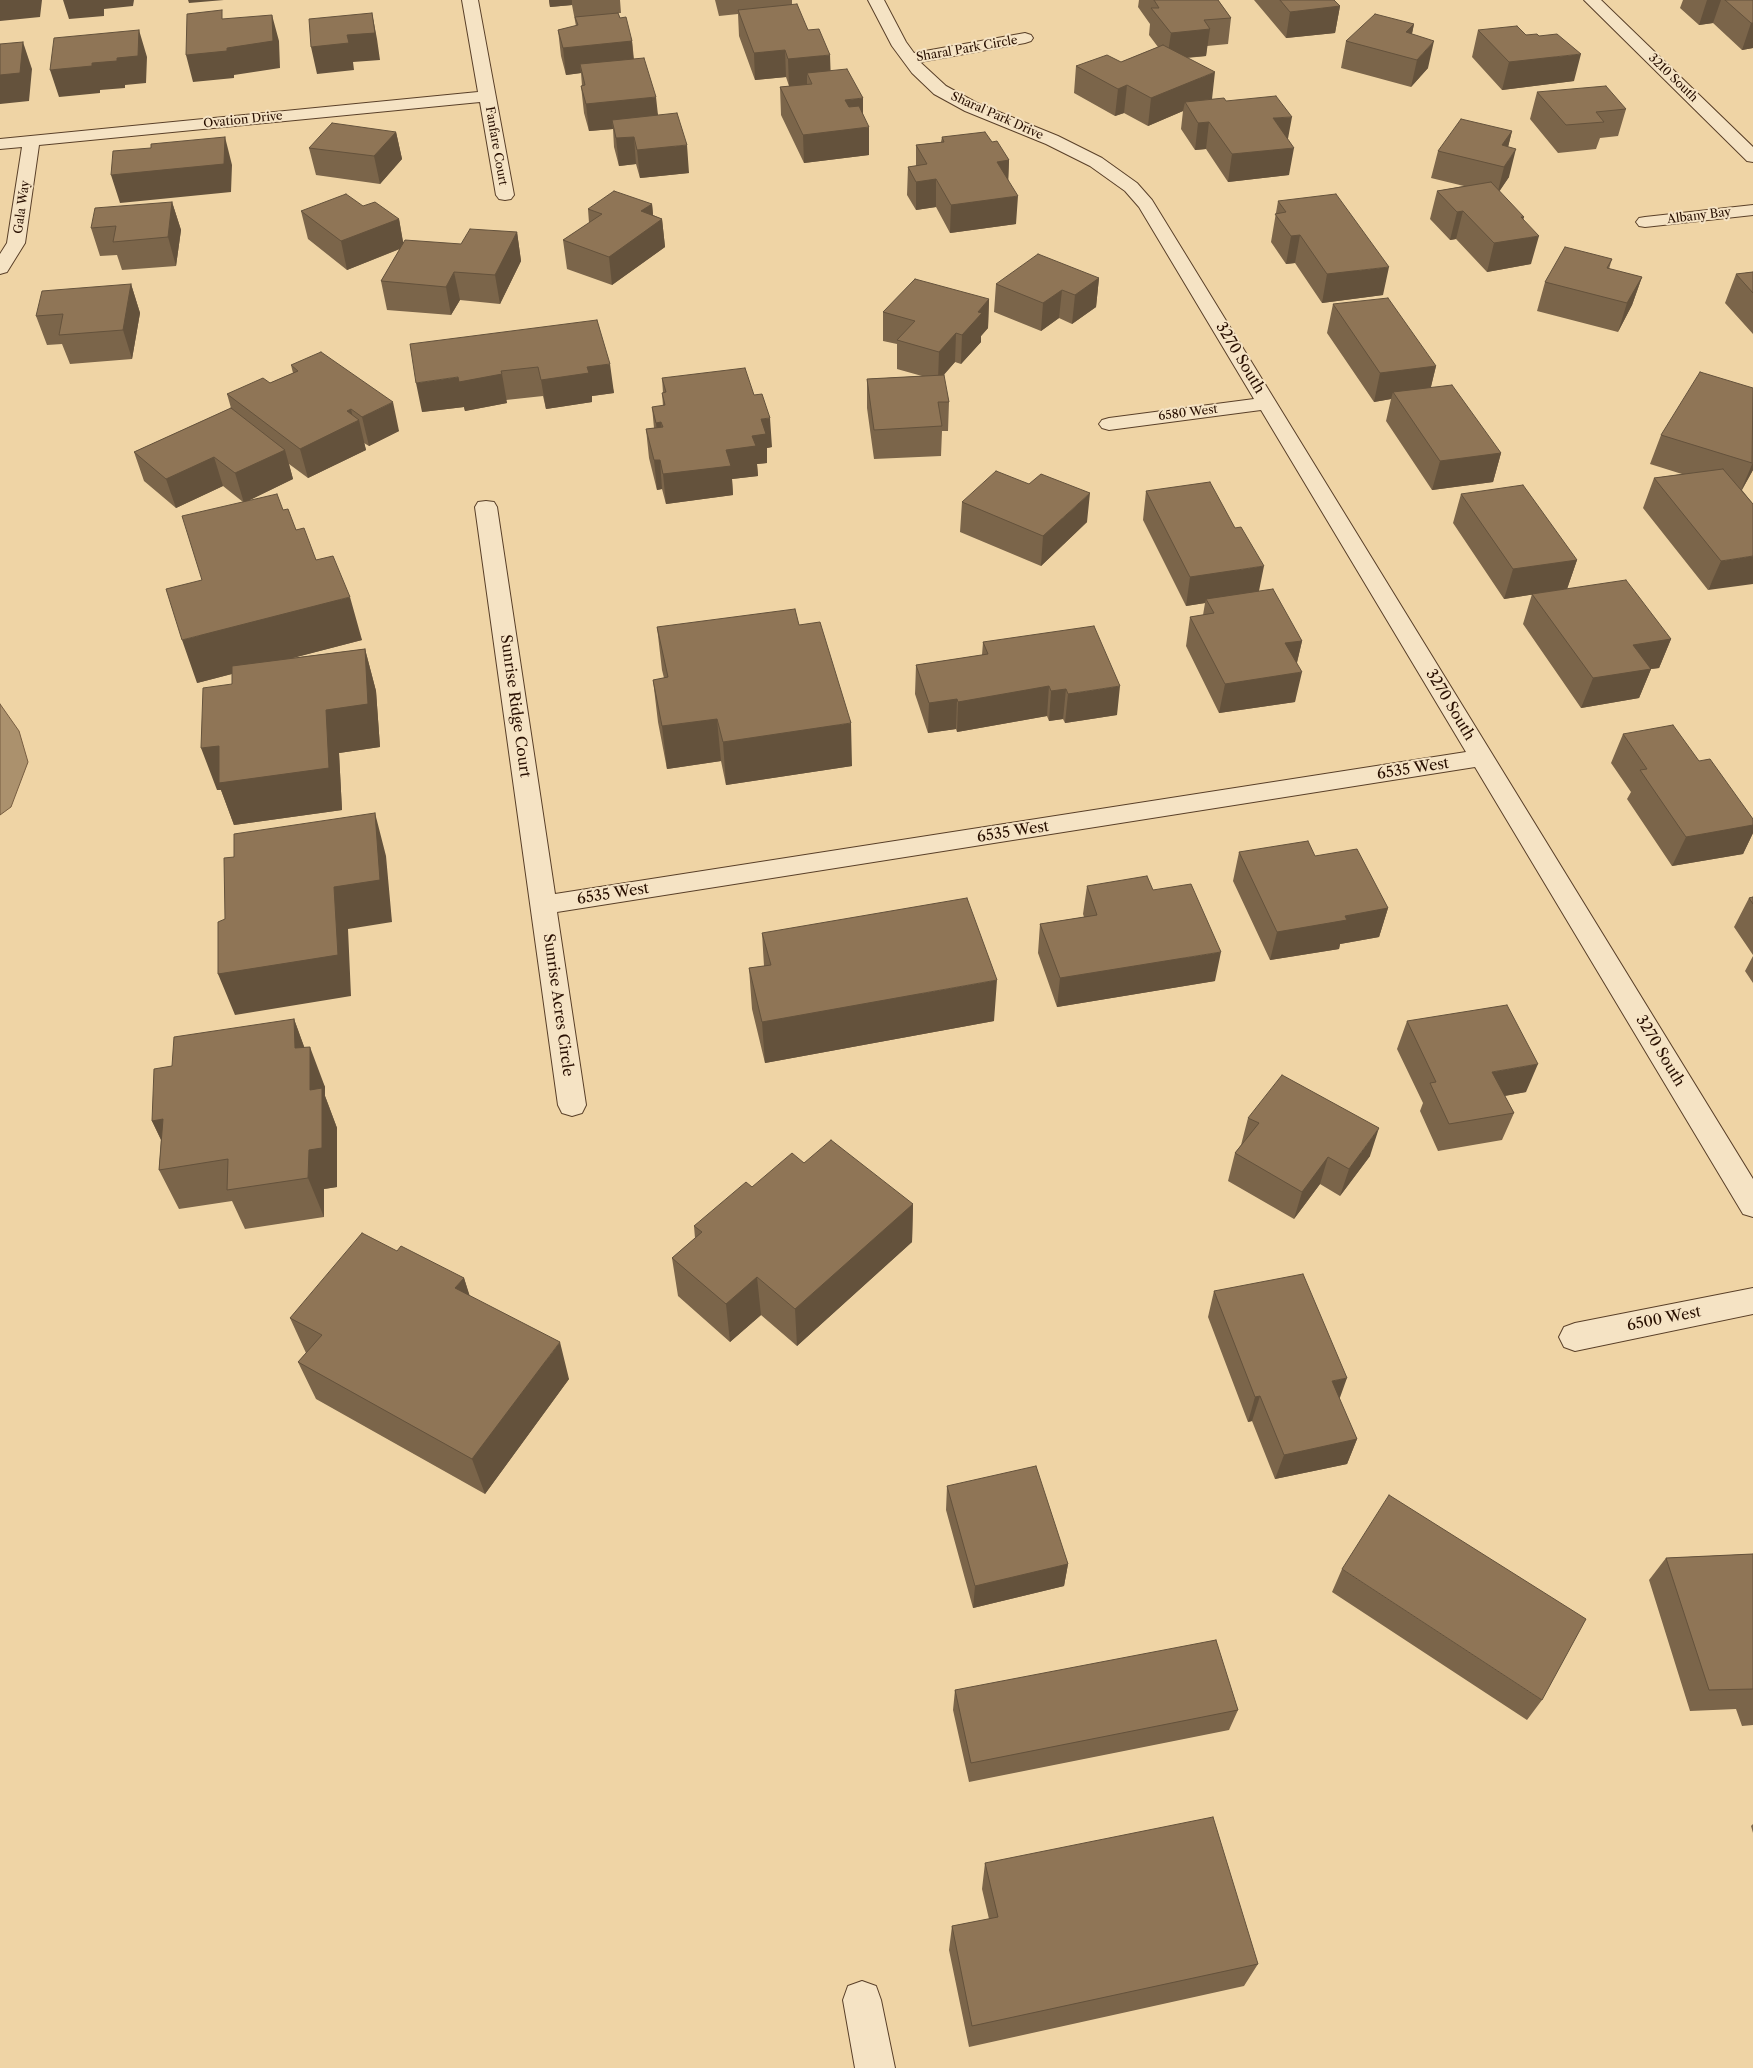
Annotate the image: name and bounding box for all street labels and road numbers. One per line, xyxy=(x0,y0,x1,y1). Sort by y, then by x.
street label: Sharal Park Circle xyxy=(915,33,1019,65)
street label: 3210 South xyxy=(1645,51,1701,105)
street label: Sharal Park Drive xyxy=(949,89,1045,143)
street label: Fanfare Court xyxy=(482,105,510,187)
street label: Ovation Drive xyxy=(203,109,283,131)
street label: Gala Way xyxy=(11,179,33,235)
street label: Albany Bay xyxy=(1666,205,1732,227)
street label: 3270 South xyxy=(1212,319,1268,397)
street label: 6580 West xyxy=(1157,402,1219,424)
street label: Sunrise Ridge Court xyxy=(496,633,534,779)
street label: 3270 South xyxy=(1422,666,1478,744)
street label: 6535 West xyxy=(1376,754,1450,784)
street label: 6535 West xyxy=(976,817,1050,847)
street label: 6535 West xyxy=(576,879,650,909)
street label: Sunrise Acres Circle xyxy=(539,932,577,1078)
street label: 3270 South xyxy=(1632,1012,1688,1090)
street label: 6500 West xyxy=(1625,1303,1703,1335)

